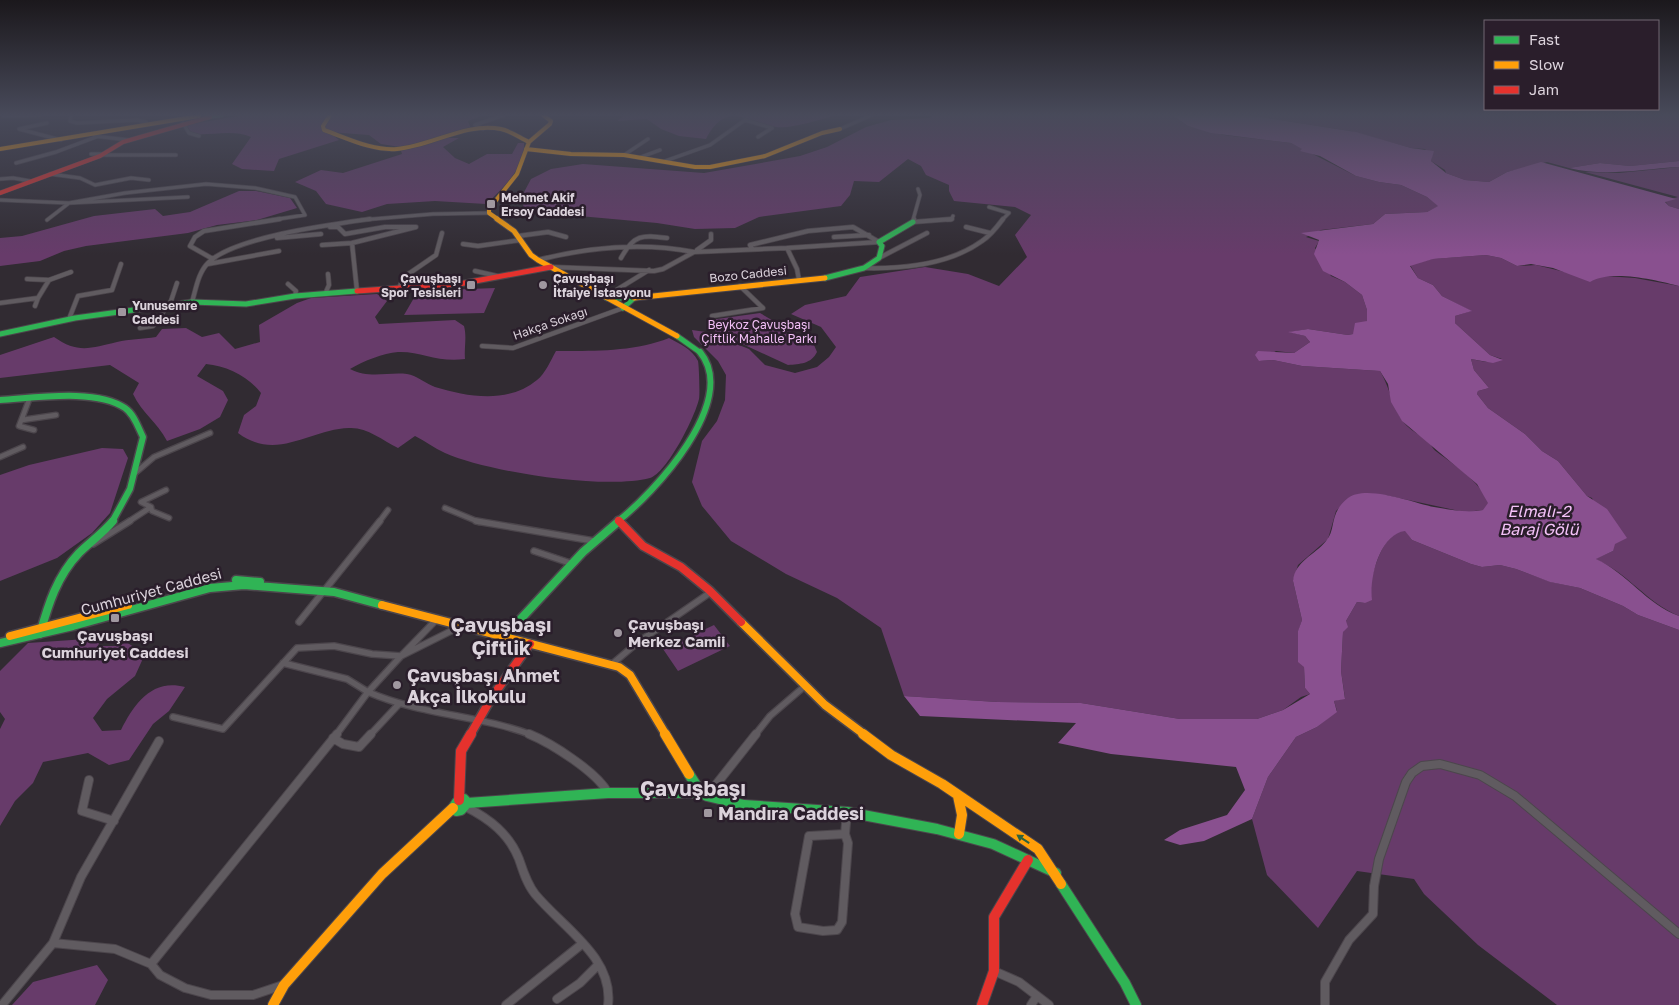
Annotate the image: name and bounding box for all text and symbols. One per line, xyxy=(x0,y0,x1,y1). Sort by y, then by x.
legend xyxy=(1484,20,1659,110)
text: Fast xyxy=(1529,30,1560,48)
text: Slow xyxy=(1529,55,1564,73)
text: Jam xyxy=(1529,80,1559,98)
place label: Mehmet Akif Ersoy Caddesi xyxy=(501,190,584,219)
marker: Mehmet Akif Ersoy Caddesi xyxy=(485,198,497,210)
street label: Bozo Caddesi xyxy=(709,262,787,286)
place label: Çavuşbaşı Spor Tesisleri xyxy=(381,271,461,300)
place label: Çavuşbaşı İtfaiye İstasyonu xyxy=(553,271,651,300)
marker: Çavuşbaşı Spor Tesisleri xyxy=(465,279,477,291)
marker: Çavuşbaşı İtfaiye İstasyonu xyxy=(537,279,549,291)
place label: Yunusemre Caddesi xyxy=(132,298,197,327)
street label: Hakça Sokağı xyxy=(511,303,589,343)
marker: Yunusemre Caddesi xyxy=(116,306,128,318)
park label: Beykoz Çavuşbaşı Çiftlik Mahalle Parkı xyxy=(701,317,817,346)
water label: Elmalı-2 Baraj Gölü xyxy=(1500,501,1580,539)
street label: Cumhuriyet Caddesi xyxy=(79,564,223,618)
marker: Çavuşbaşı Cumhuriyet Caddesi xyxy=(109,612,121,624)
district label: Çavuşbaşı Çiftlik xyxy=(450,612,552,659)
place label: Çavuşbaşı Merkez Camii xyxy=(628,615,725,650)
place label: Çavuşbaşı Cumhuriyet Caddesi xyxy=(41,626,189,661)
marker: Çavuşbaşı Merkez Camii xyxy=(612,627,624,639)
place label: Çavuşbaşı Ahmet Akça İlkokulu xyxy=(407,664,560,707)
marker: Çavuşbaşı Ahmet Akça İlkokulu xyxy=(391,679,403,691)
district label: Çavuşbaşı xyxy=(640,775,746,801)
place label: Mandıra Caddesi xyxy=(718,802,864,824)
marker: Mandıra Caddesi xyxy=(702,807,714,819)
one-way arrow xyxy=(1016,834,1029,844)

